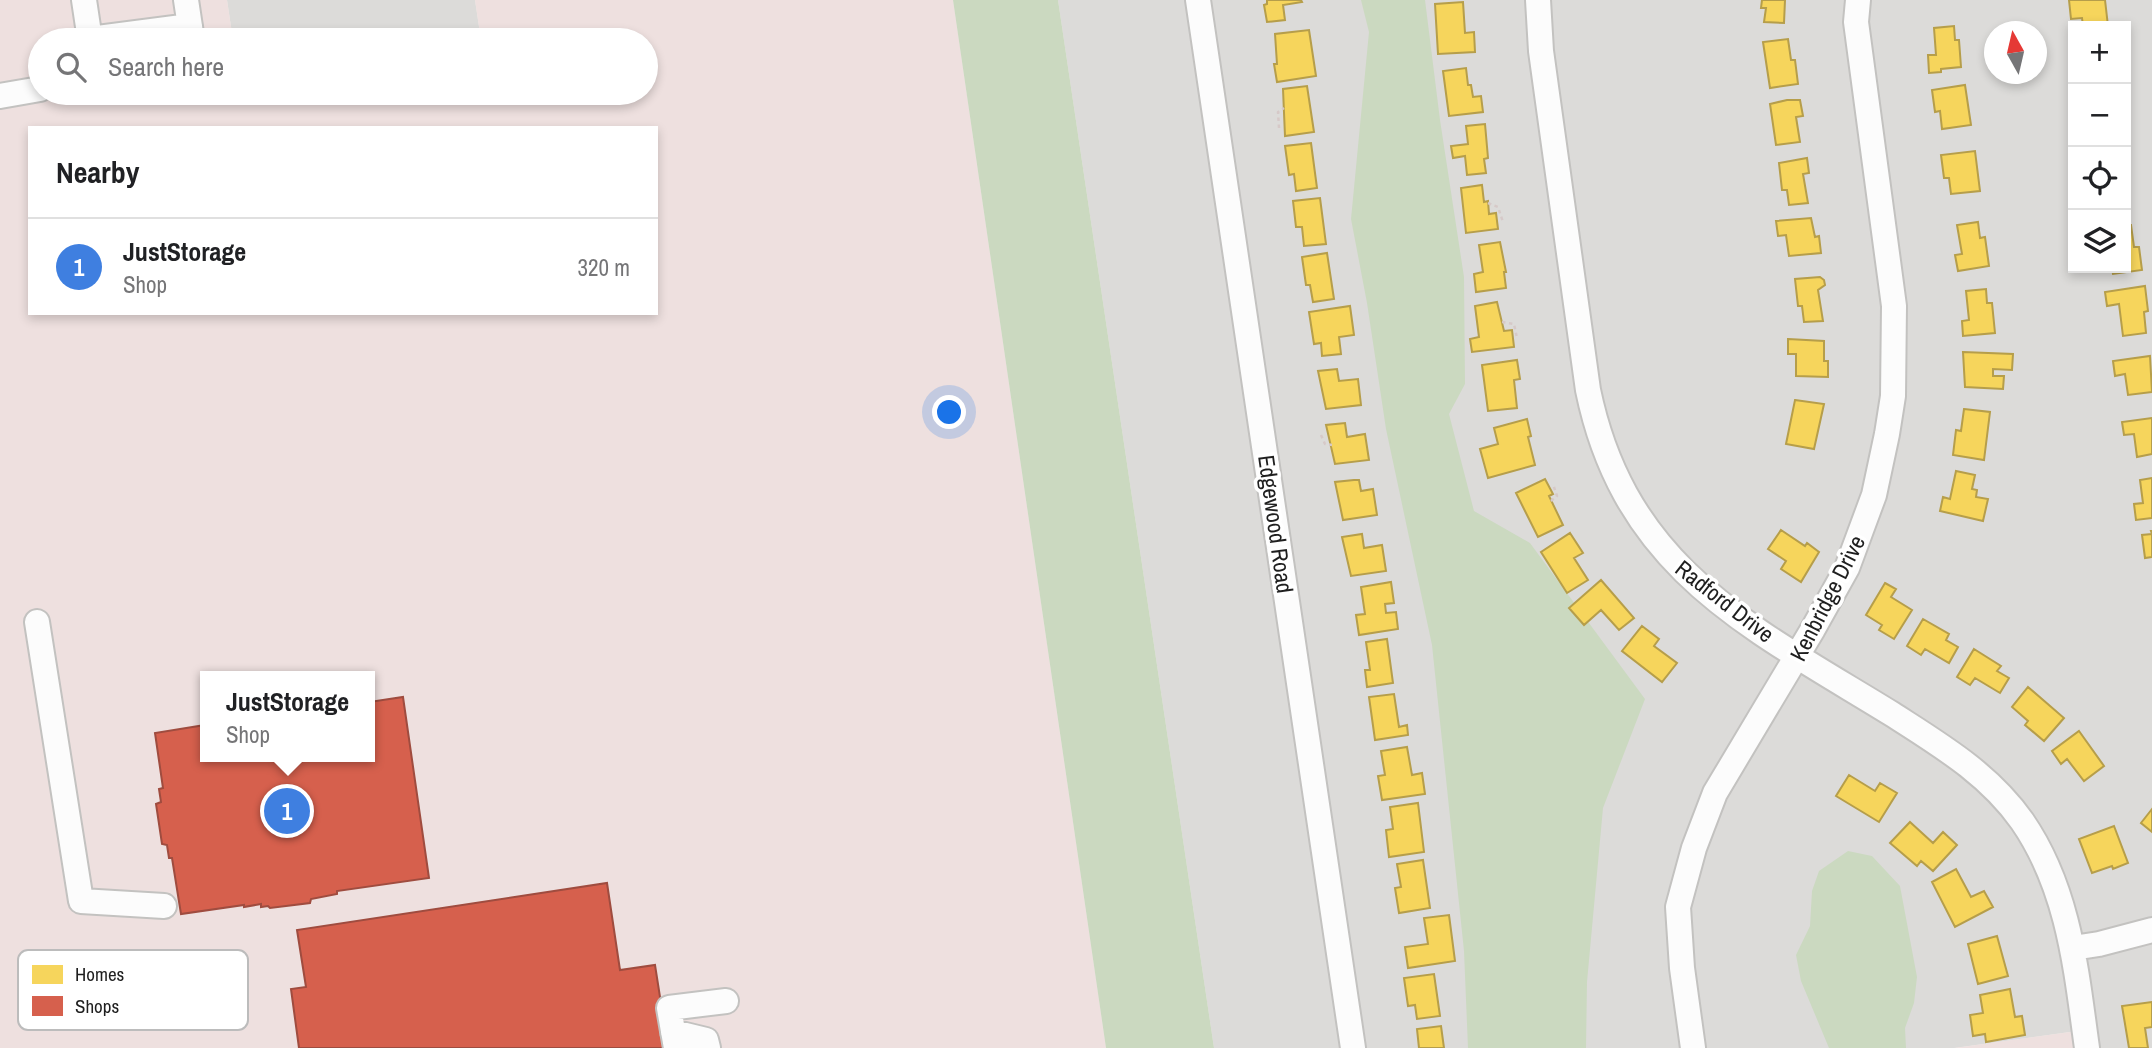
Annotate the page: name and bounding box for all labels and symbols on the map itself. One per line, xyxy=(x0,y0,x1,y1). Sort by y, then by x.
north arrow xyxy=(1984,21,2047,84)
your location xyxy=(932,395,966,429)
street label: Edgewood Road xyxy=(1251,453,1301,595)
street label: Kenbridge Drive xyxy=(1782,530,1872,666)
street label: Radford Drive xyxy=(1669,553,1781,649)
pin: 1 xyxy=(264,785,310,837)
legend xyxy=(18,950,248,1030)
text: Homes xyxy=(75,961,125,987)
text: Shops xyxy=(75,993,119,1019)

